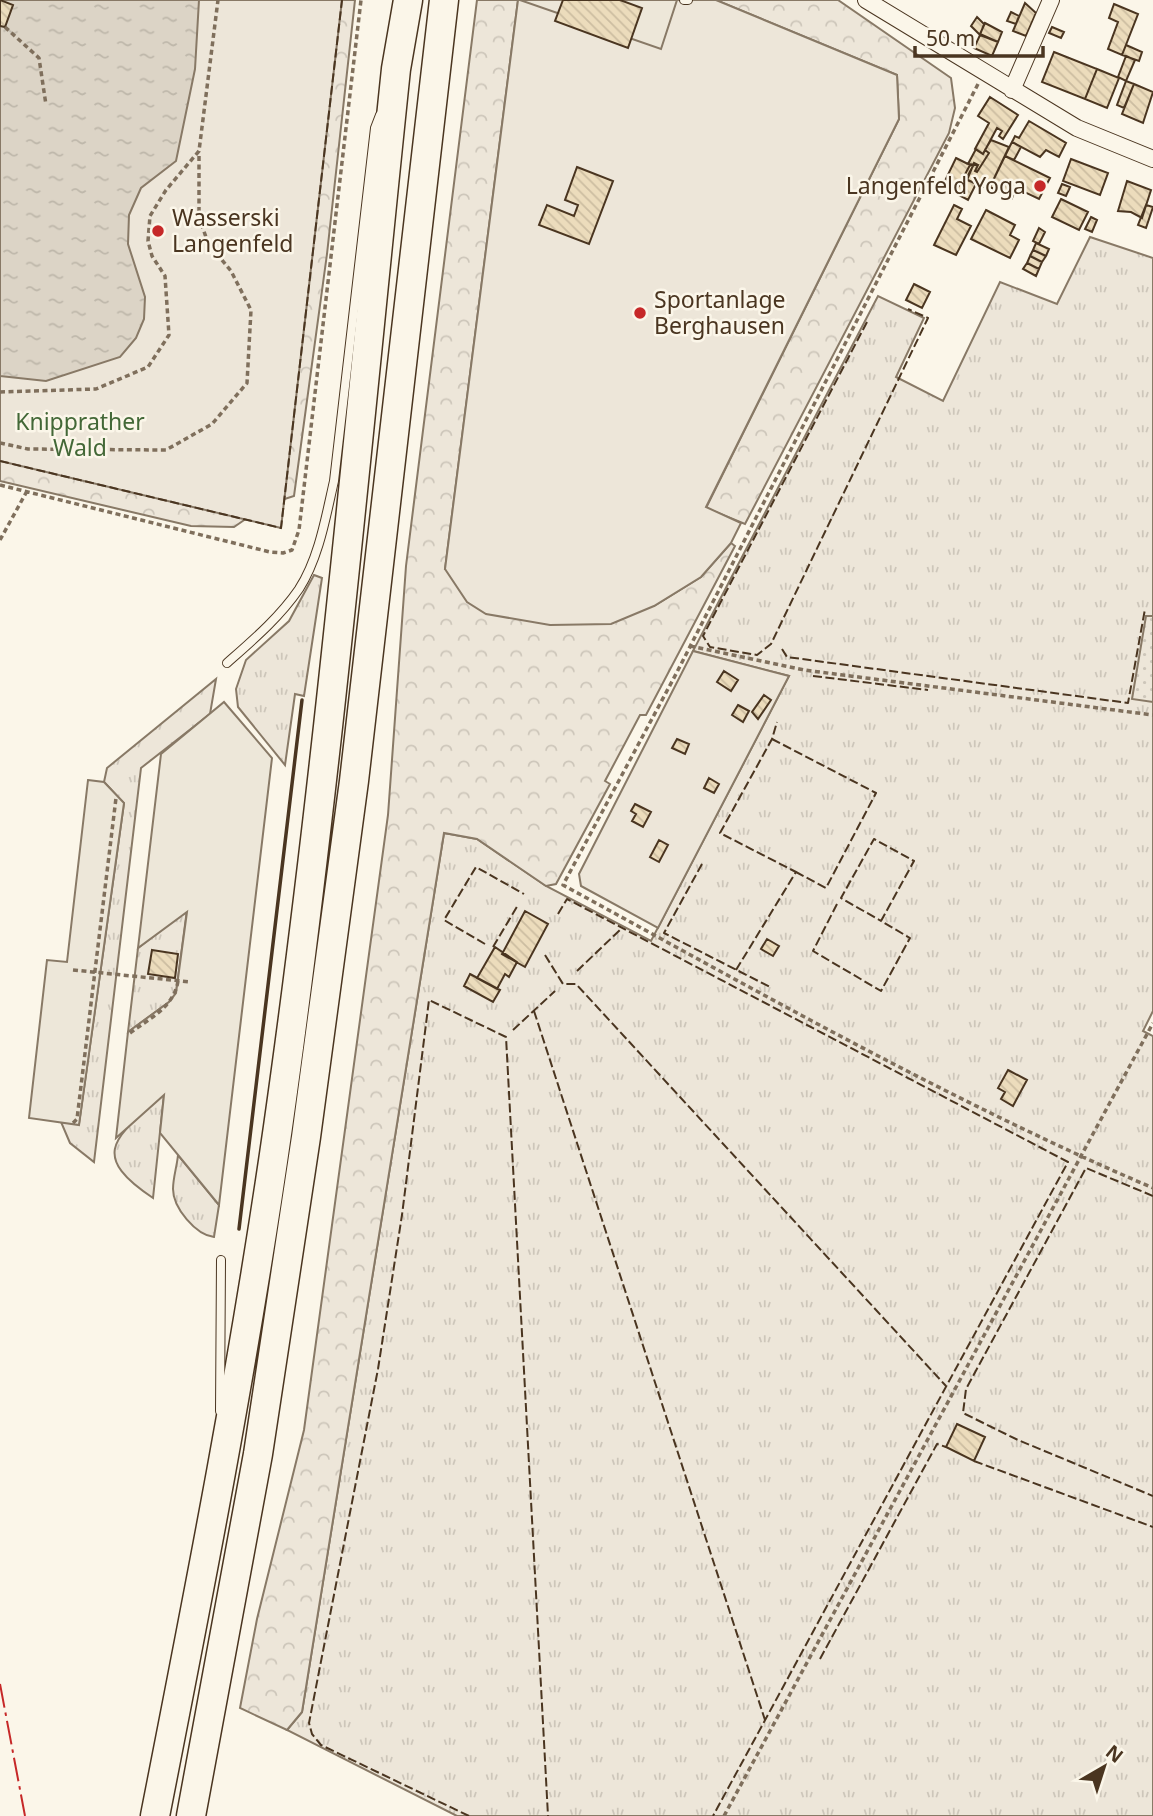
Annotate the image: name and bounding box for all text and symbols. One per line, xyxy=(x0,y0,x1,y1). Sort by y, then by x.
scale bar xyxy=(915,14,1043,58)
text: 50 m xyxy=(926,24,975,52)
place label: Langenfeld Yoga xyxy=(846,169,1026,201)
marker: Langenfeld Yoga xyxy=(1032,178,1048,194)
place label: Wasserski Langenfeld xyxy=(172,201,293,259)
marker: Wasserski Langenfeld xyxy=(150,223,166,239)
place label: Sportanlage Berghausen xyxy=(654,283,786,341)
marker: Sportanlage Berghausen xyxy=(632,305,648,321)
park label: Knipprather Wald xyxy=(15,405,145,463)
north arrow xyxy=(1069,1732,1139,1802)
text: N xyxy=(1101,1739,1129,1769)

